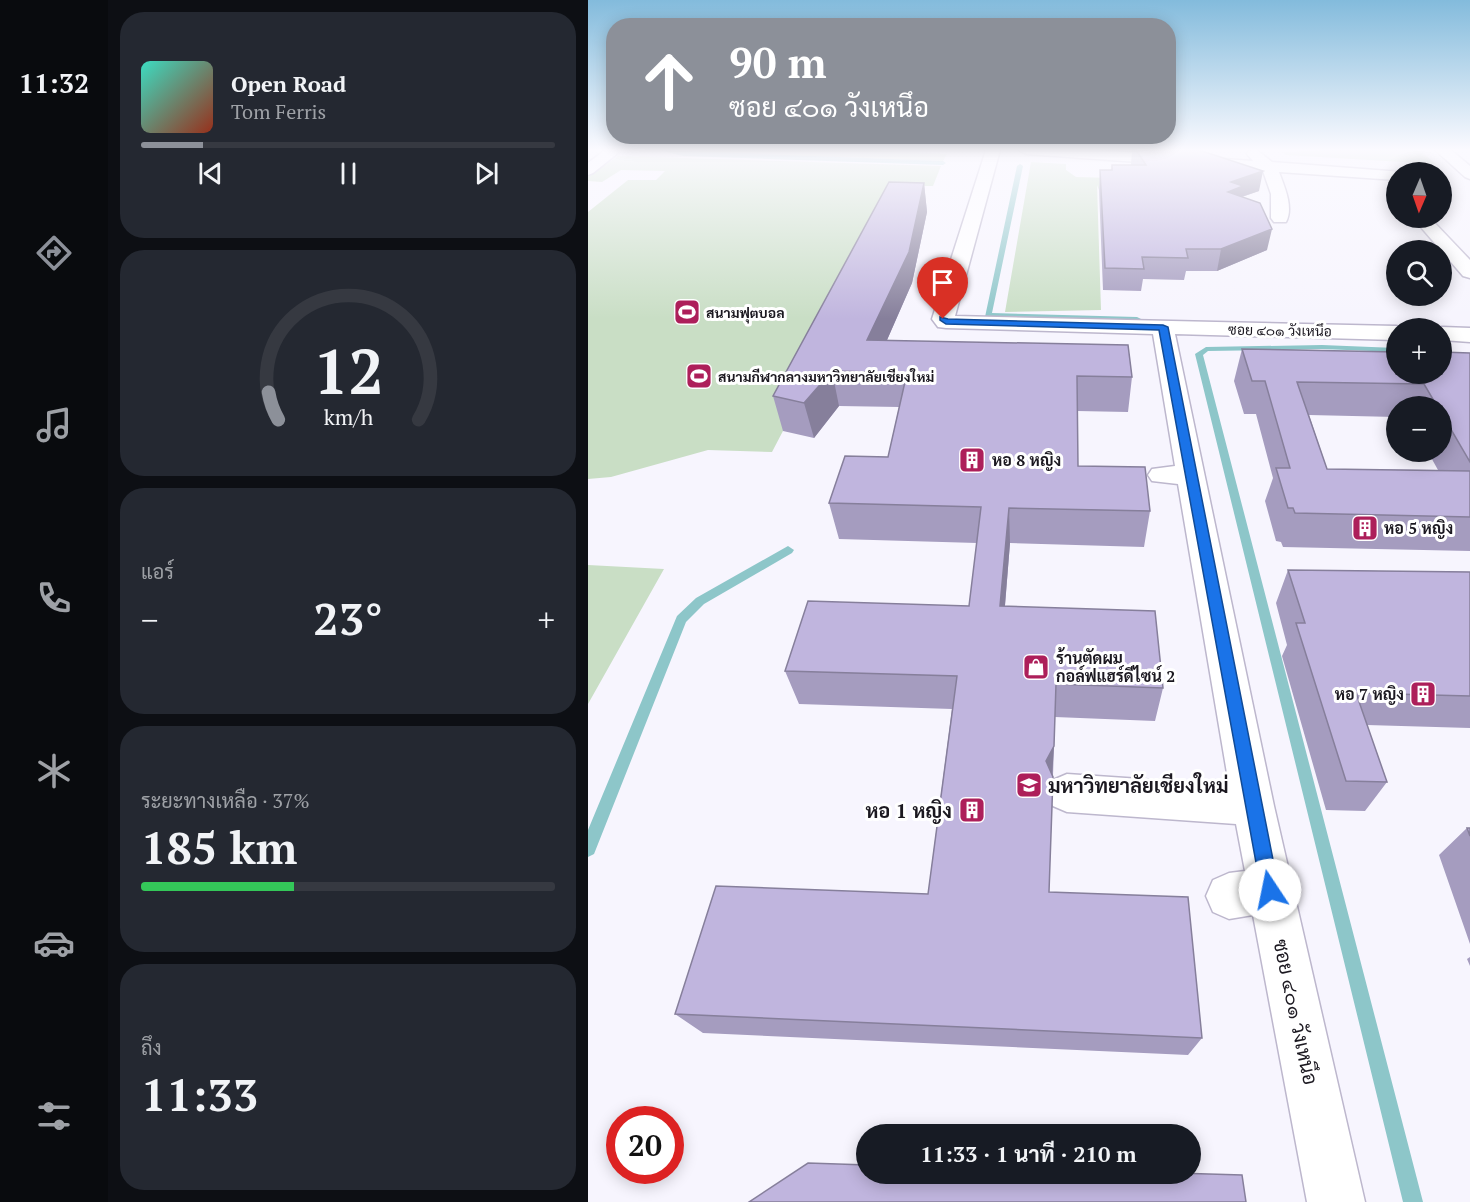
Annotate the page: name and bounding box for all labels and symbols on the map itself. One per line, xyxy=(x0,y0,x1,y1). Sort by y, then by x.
north arrow xyxy=(1386,162,1452,228)
pin xyxy=(917,257,968,319)
sports icon: สนามฟุตบอล xyxy=(672,297,702,327)
place label: สนามฟุตบอล xyxy=(706,303,785,324)
street label: ซอย ๔๐๑ วังเหนึอ xyxy=(1228,320,1332,340)
sports icon: สนามกีฬากลางมหาวิทยาลัยเชียงใหม่ xyxy=(684,361,714,391)
place label: สนามกีฬากลางมหาวิทยาลัยเชียงใหม่ xyxy=(718,367,934,386)
building icon: หอ 8 หญิง xyxy=(957,445,987,475)
place label: หอ 8 หญิง xyxy=(992,449,1061,471)
building icon: หอ 5 หญิง xyxy=(1350,513,1380,543)
place label: หอ 5 หญิง xyxy=(1384,517,1453,539)
place label: ร้านตัดผม กอล์ฟแฮร์ดีไซน์ 2 xyxy=(1056,647,1175,687)
shop icon: ร้านตัดผม กอล์ฟแฮร์ดีไซน์ 2 xyxy=(1021,652,1051,682)
building icon: หอ 7 หญิง xyxy=(1408,679,1438,709)
place label: หอ 7 หญิง xyxy=(1335,683,1404,705)
school or university icon: มหาวิทยาลัยเชียงใหม่ xyxy=(1014,770,1044,800)
place label: มหาวิทยาลัยเชียงใหม่ xyxy=(1048,772,1229,799)
building icon: หอ 1 หญิง xyxy=(957,795,987,825)
place label: หอ 1 หญิง xyxy=(865,797,952,824)
position arrow xyxy=(1238,858,1302,922)
street label: ซอย ๔๐๑ วังเหนึอ xyxy=(1267,937,1325,1087)
speed limit sign: 20 xyxy=(606,1106,684,1184)

